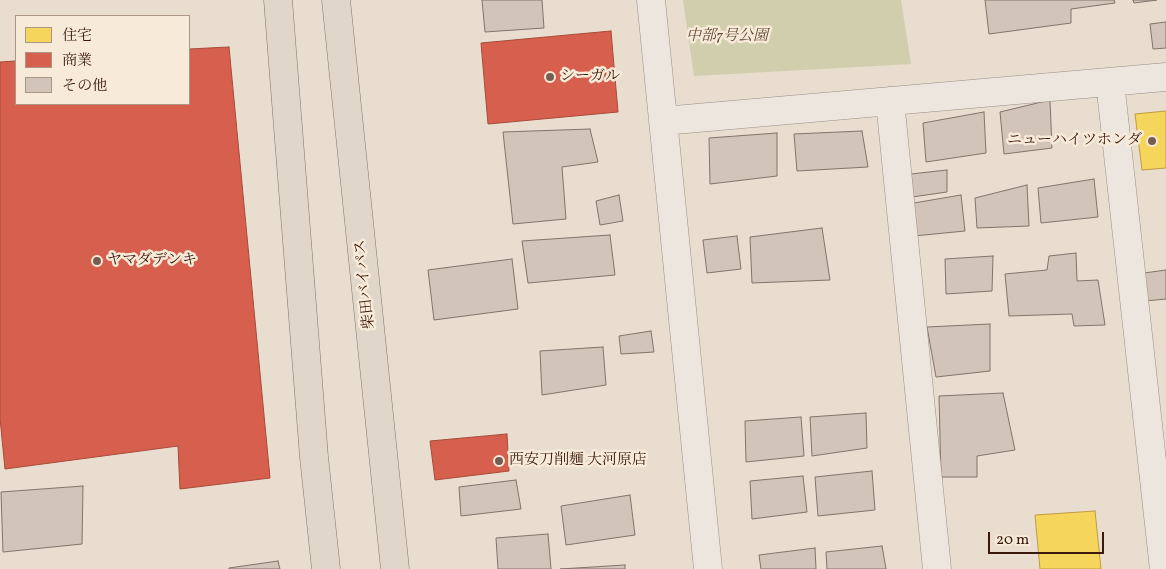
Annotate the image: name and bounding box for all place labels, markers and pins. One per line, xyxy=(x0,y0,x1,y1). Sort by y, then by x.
place label: シーガル xyxy=(560,68,620,86)
marker: シーガル xyxy=(544,71,556,83)
place label: ニューハイツホンダ xyxy=(1007,132,1142,150)
marker: ニューハイツホンダ xyxy=(1146,135,1158,147)
place label: ヤマダデンキ xyxy=(107,252,197,270)
marker: ヤマダデンキ xyxy=(91,255,103,267)
place label: 西安刀削麺 大河原店 xyxy=(509,452,647,470)
marker: 西安刀削麺 大河原店 xyxy=(493,455,505,467)

